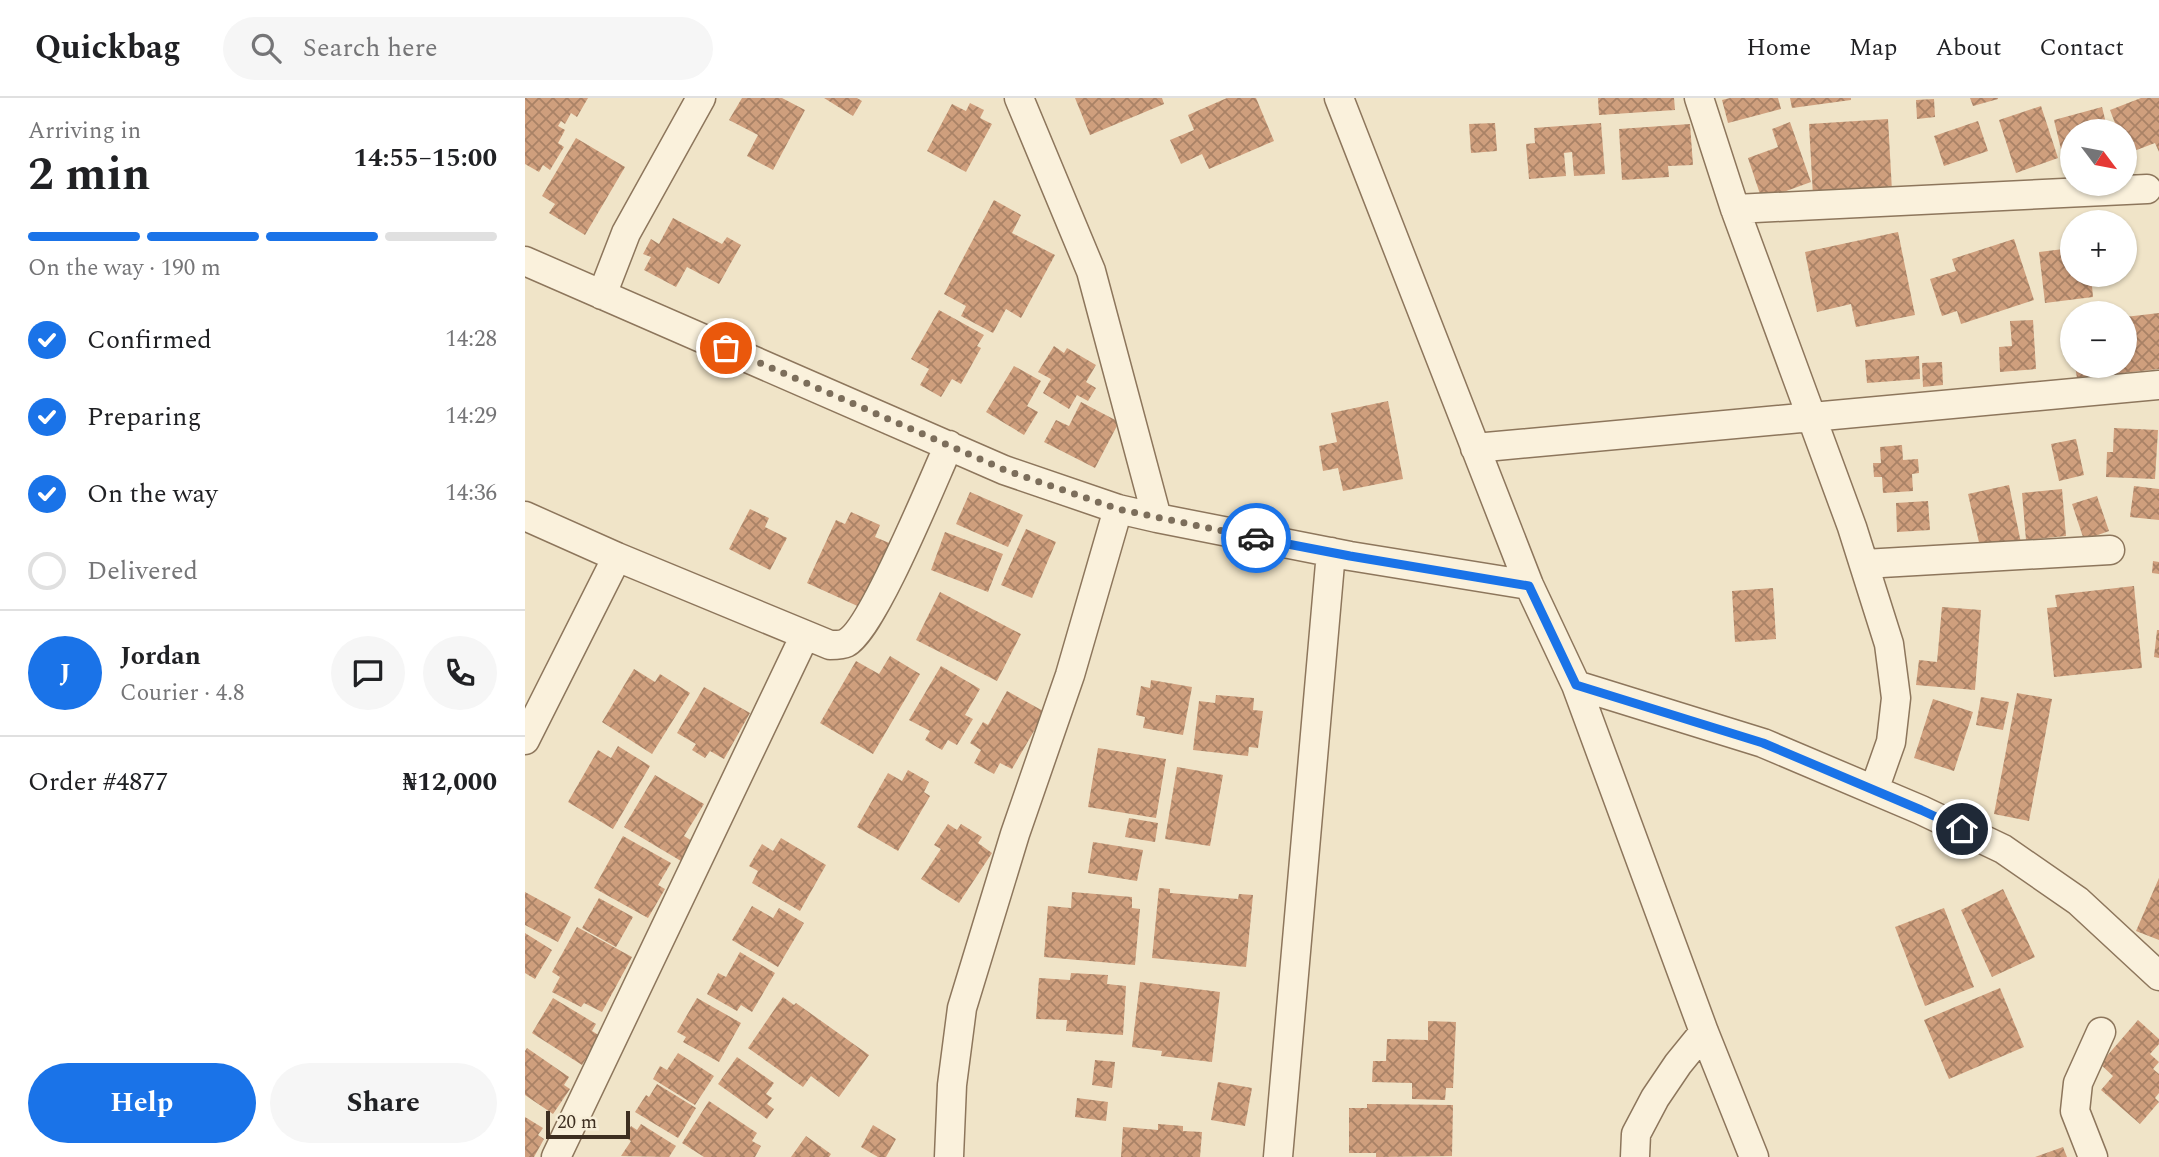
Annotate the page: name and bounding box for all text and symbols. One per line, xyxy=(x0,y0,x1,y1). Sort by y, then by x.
search box xyxy=(223,17,713,80)
text: Quickbag xyxy=(35,23,181,73)
text: Search here xyxy=(303,28,438,68)
icon: search xyxy=(247,29,285,67)
text: Home xyxy=(1746,30,1811,66)
text: Map xyxy=(1849,30,1897,66)
text: About xyxy=(1935,30,2001,66)
text: Contact xyxy=(2039,30,2124,66)
text: Arriving in xyxy=(28,114,141,149)
north arrow xyxy=(2060,119,2137,196)
map controls xyxy=(2060,119,2137,378)
text: 14:55–15:00 xyxy=(353,138,497,178)
text: 2 min xyxy=(28,140,150,210)
button: + xyxy=(2060,210,2137,287)
text: On the way · 190 m xyxy=(28,251,221,286)
button: − xyxy=(2060,301,2137,378)
pin xyxy=(696,318,756,378)
text: Confirmed xyxy=(87,320,212,360)
icon: check xyxy=(28,321,66,359)
text: 14:28 xyxy=(445,322,497,357)
icon: bag xyxy=(707,329,745,367)
text: Preparing xyxy=(87,397,201,437)
icon: check xyxy=(28,398,66,436)
text: 14:29 xyxy=(445,399,497,434)
text: On the way xyxy=(87,474,218,514)
icon: check xyxy=(28,475,66,513)
text: 14:36 xyxy=(445,476,497,511)
courier xyxy=(1221,503,1291,573)
icon: car xyxy=(1237,519,1275,557)
text: Delivered xyxy=(87,551,198,591)
text: Jordan xyxy=(120,636,201,676)
button: chat xyxy=(331,636,405,710)
button: phone xyxy=(423,636,497,710)
text: J xyxy=(59,653,71,693)
text: Courier · 4.8 xyxy=(120,676,245,711)
text: Order #4877 xyxy=(28,762,168,802)
text: ₦12,000 xyxy=(403,762,497,802)
pin xyxy=(1932,799,1992,859)
icon: home xyxy=(1943,810,1981,848)
button: Help xyxy=(28,1063,256,1143)
button: Share xyxy=(270,1063,497,1143)
scale bar xyxy=(546,1108,630,1140)
text: 20 m xyxy=(557,1108,597,1137)

